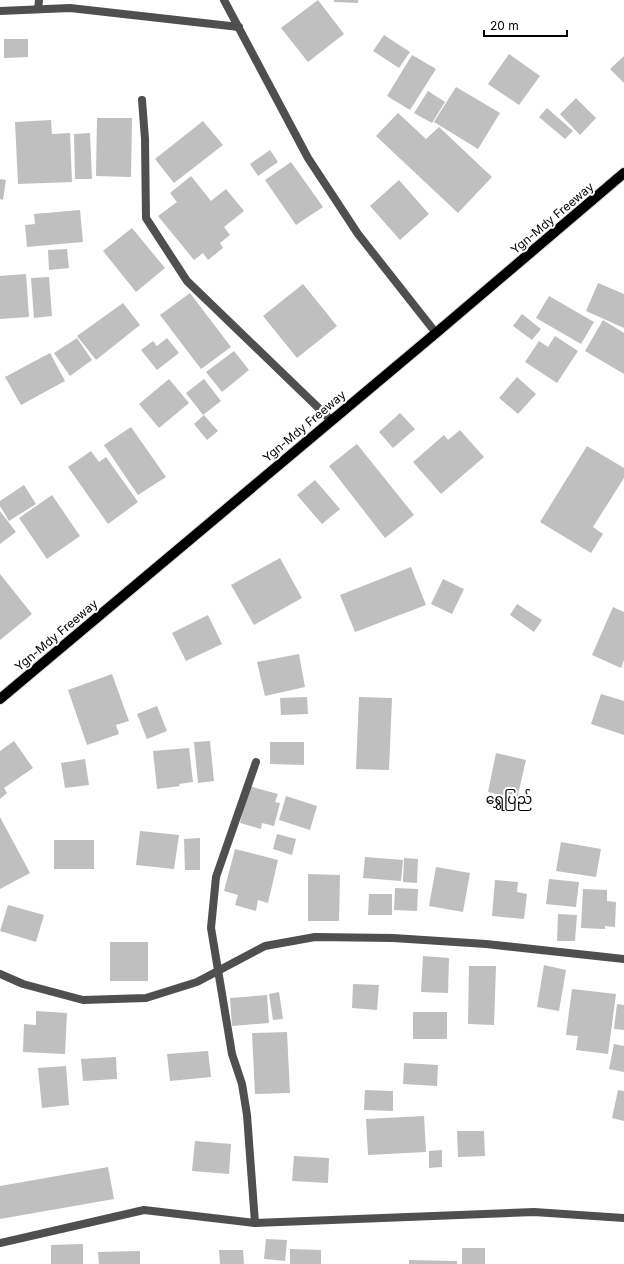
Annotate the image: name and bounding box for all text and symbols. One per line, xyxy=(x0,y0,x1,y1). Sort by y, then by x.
scale bar xyxy=(484,12,567,38)
text: 20 m xyxy=(490,18,519,33)
street label: Ygn-Mdy Freeway xyxy=(508,179,597,257)
street label: Ygn-Mdy Freeway xyxy=(260,387,349,465)
street label: Ygn-Mdy Freeway xyxy=(12,596,101,674)
district label: ရွှေပြည် xyxy=(486,789,532,811)

